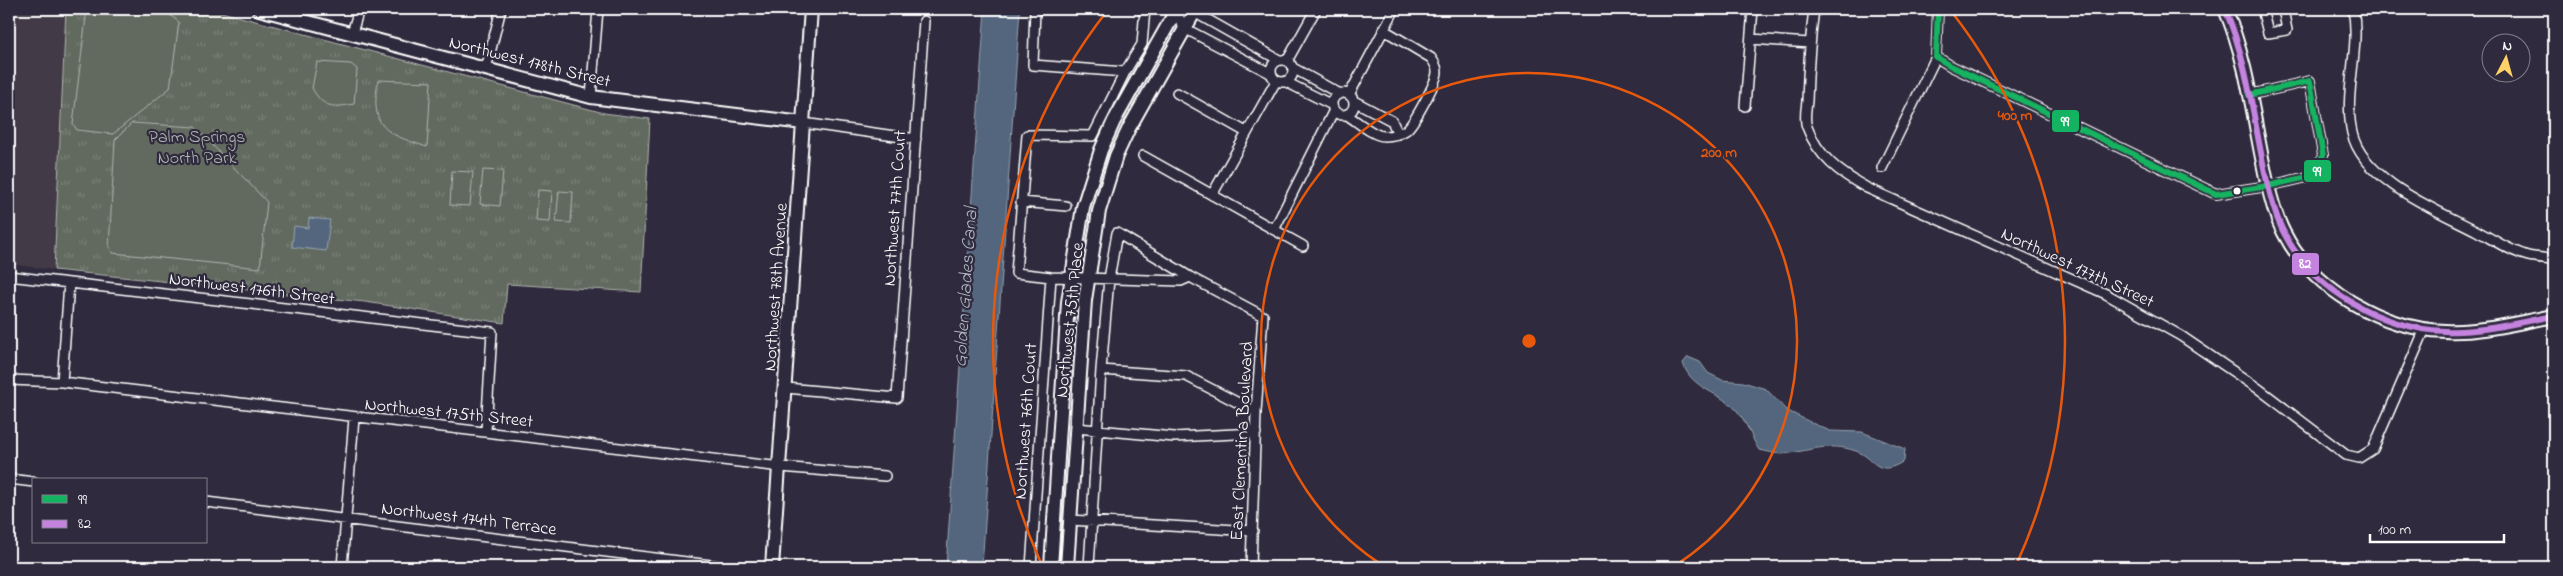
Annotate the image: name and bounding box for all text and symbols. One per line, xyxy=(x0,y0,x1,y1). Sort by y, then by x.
street label: Northwest 178th Street xyxy=(446,30,613,96)
north arrow xyxy=(2480,32,2530,82)
text: N xyxy=(2501,36,2513,57)
text: 400 m xyxy=(1997,105,2033,127)
line badge: 99 xyxy=(2051,109,2080,133)
text: 99 xyxy=(2060,112,2070,133)
park label: Palm Springs North Park xyxy=(149,125,245,172)
street label: Northwest 77th Court xyxy=(878,129,914,287)
text: 200 m xyxy=(1700,142,1737,164)
line badge: 99 xyxy=(2303,159,2332,183)
text: 99 xyxy=(2312,162,2322,183)
unlabelled marker xyxy=(2232,186,2242,196)
street label: Northwest 78th Avenue xyxy=(758,201,796,372)
water label: Golden Glades Canal xyxy=(947,204,986,368)
street label: Northwest 177th Street xyxy=(1996,222,2158,316)
street label: Northwest 75th Place xyxy=(1050,240,1092,399)
line badge: 82 xyxy=(2291,252,2320,276)
text: 82 xyxy=(2298,254,2311,275)
street label: Northwest 176th Street xyxy=(167,267,336,313)
centre of rings xyxy=(1520,332,1538,350)
street label: East Clementina Boulevard xyxy=(1225,341,1261,542)
street label: Northwest 76th Court xyxy=(1009,342,1045,500)
street label: Northwest 175th Street xyxy=(363,392,534,436)
legend xyxy=(32,478,208,544)
text: 99 xyxy=(78,489,88,511)
street label: Northwest 174th Terrace xyxy=(380,496,559,544)
scale bar xyxy=(2370,511,2504,543)
text: 82 xyxy=(78,513,92,535)
text: 100 m xyxy=(2378,519,2411,541)

